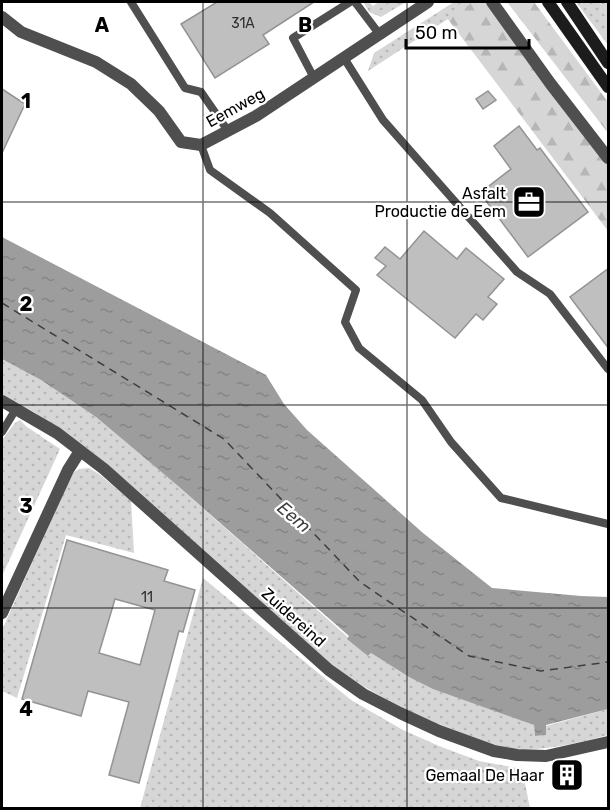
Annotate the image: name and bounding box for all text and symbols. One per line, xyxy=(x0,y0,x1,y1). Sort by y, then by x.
scale bar xyxy=(406,12,529,50)
text: A xyxy=(95,13,110,37)
text: B xyxy=(298,13,312,37)
house number: 31A xyxy=(231,15,255,32)
text: 50 m xyxy=(415,22,458,44)
street label: Eemweg xyxy=(203,84,268,131)
text: 1 xyxy=(21,89,31,113)
place label: Asfalt Productie de Eem xyxy=(374,184,506,221)
office icon: Asfalt Productie de Eem xyxy=(511,184,547,220)
text: 2 xyxy=(20,292,33,316)
text: 3 xyxy=(19,494,33,518)
water label: Eem xyxy=(273,497,315,537)
street label: Zuidereind xyxy=(258,584,329,651)
house number: 11 xyxy=(141,589,153,606)
text: 4 xyxy=(19,697,33,721)
building icon: Gemaal De Haar xyxy=(549,757,585,793)
place label: Gemaal De Haar xyxy=(425,766,544,785)

